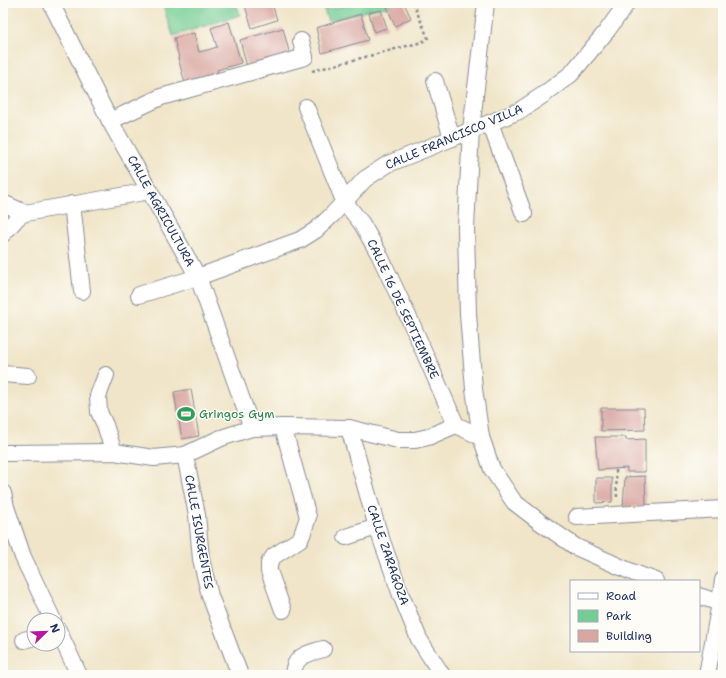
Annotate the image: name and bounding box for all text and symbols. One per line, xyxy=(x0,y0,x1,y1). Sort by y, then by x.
street label: CALLE FRANCISCO VILLA xyxy=(383,101,526,173)
street label: CALLE AGRICULTURA xyxy=(124,152,198,270)
street label: CALLE 16 DE SEPTIEMBRE xyxy=(363,236,443,382)
sports icon: Gringos Gym xyxy=(176,404,196,424)
place label: Gringos Gym xyxy=(199,406,275,422)
street label: CALLE ISURGENTES xyxy=(181,474,217,591)
street label: CALLE ZARAGOZA xyxy=(363,503,413,608)
legend xyxy=(570,580,700,652)
text: Road xyxy=(606,588,637,604)
text: Park xyxy=(606,608,632,624)
north arrow xyxy=(26,612,66,652)
text: N xyxy=(46,621,63,635)
text: Building xyxy=(606,628,652,644)

